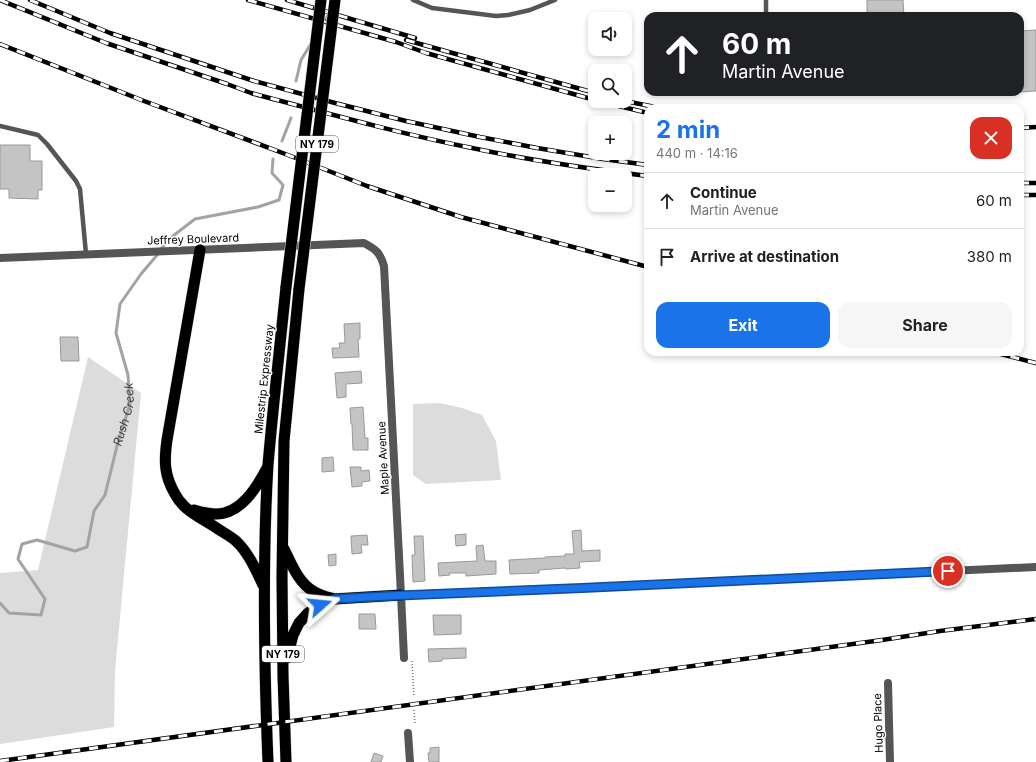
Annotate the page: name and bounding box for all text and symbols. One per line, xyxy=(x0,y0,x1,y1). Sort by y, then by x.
map controls xyxy=(588,12,632,212)
button: sound xyxy=(588,12,632,56)
text: 60 m xyxy=(722,27,791,61)
icon: ahead xyxy=(656,28,708,80)
text: Martin Avenue xyxy=(722,61,845,82)
button: search xyxy=(588,64,632,108)
text: 2 min xyxy=(656,115,720,144)
button: + xyxy=(588,116,632,160)
button: close xyxy=(970,117,1012,159)
road number: NY 179 xyxy=(296,136,338,152)
text: 440 m · 14:16 xyxy=(656,145,738,161)
button: − xyxy=(588,168,632,212)
text: Continue xyxy=(690,183,757,202)
icon: ahead xyxy=(656,190,678,212)
text: 60 m xyxy=(976,191,1012,210)
text: Martin Avenue xyxy=(690,202,779,218)
street label: Jeffrey Boulevard xyxy=(147,230,239,248)
icon: arrive xyxy=(656,246,678,268)
text: Arrive at destination xyxy=(690,247,839,266)
text: 380 m xyxy=(967,247,1012,266)
button: Exit xyxy=(656,302,830,348)
button: Share xyxy=(838,302,1012,348)
street label: Milestrip Expressway xyxy=(251,323,277,435)
water label: Rush Creek xyxy=(109,382,137,448)
street label: Maple Avenue xyxy=(374,421,392,495)
pin xyxy=(931,554,965,588)
icon: arrive xyxy=(937,560,959,582)
position arrow xyxy=(299,584,341,626)
road number: NY 179 xyxy=(262,646,304,662)
street label: Hugo Place xyxy=(870,693,886,753)

